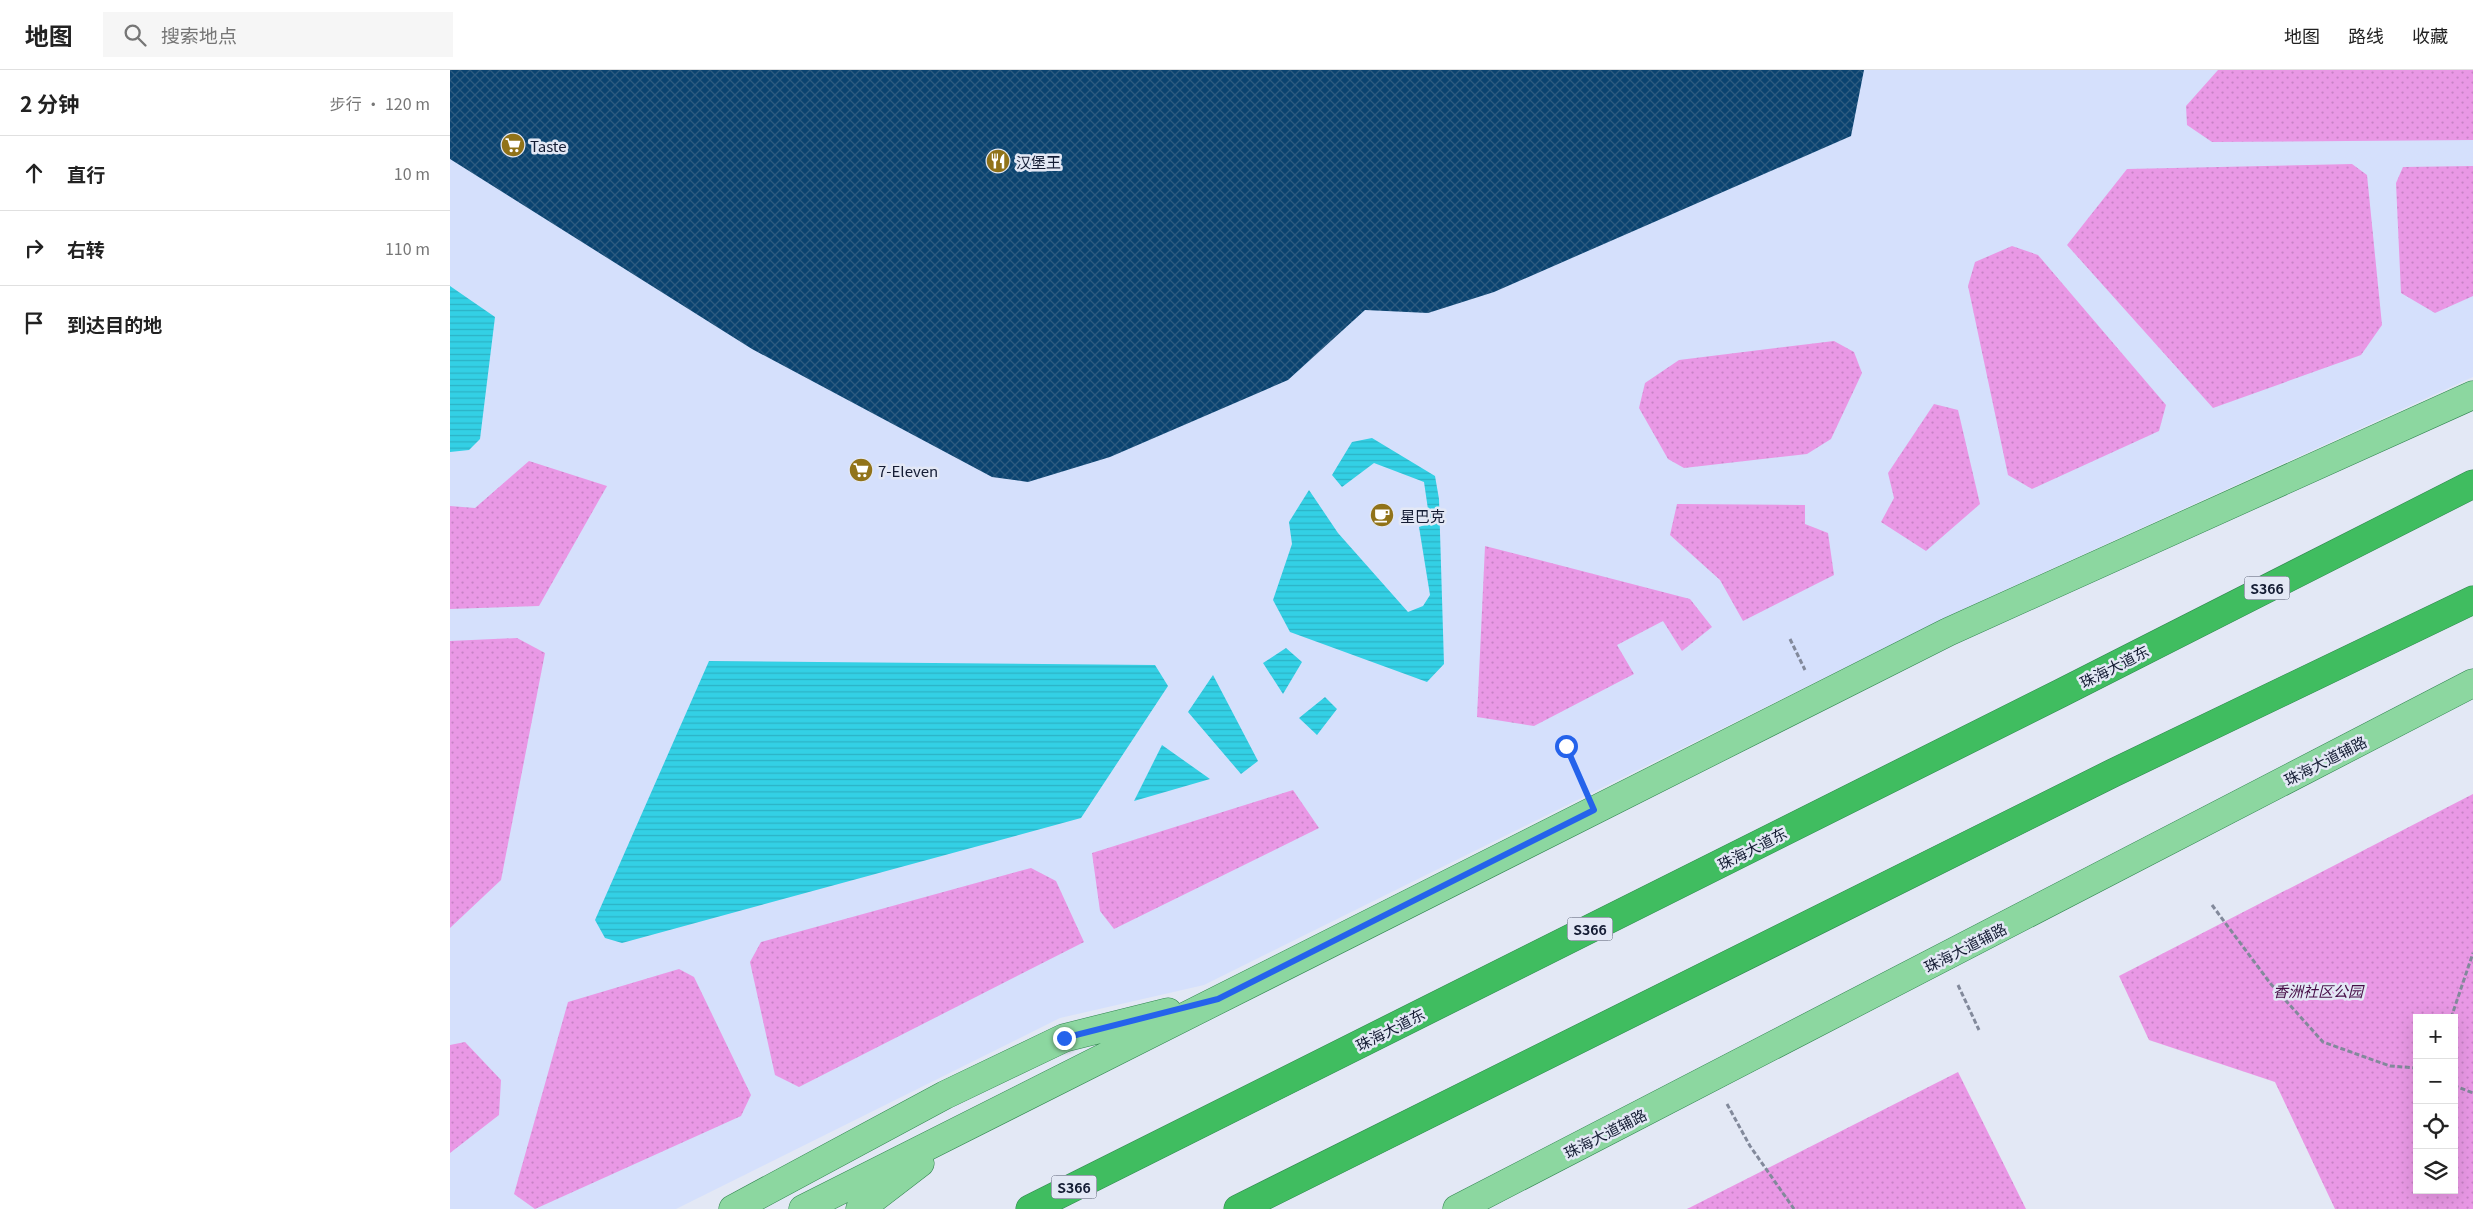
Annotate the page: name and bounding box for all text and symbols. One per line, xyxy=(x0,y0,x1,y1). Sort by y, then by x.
search box xyxy=(103,12,453,57)
text: 地图 xyxy=(25,17,73,52)
icon: search xyxy=(121,21,149,49)
text: 搜索地点 xyxy=(161,21,237,48)
text: 地图 xyxy=(2284,22,2320,48)
text: 路线 xyxy=(2348,22,2384,48)
text: 收藏 xyxy=(2412,22,2448,48)
text: 2 分钟 xyxy=(20,88,79,118)
text: 步行 · 120 m xyxy=(330,91,430,115)
supermarket icon: Taste xyxy=(500,132,526,158)
place label: Taste xyxy=(530,135,567,156)
restaurant icon: 汉堡王 xyxy=(985,148,1011,174)
place label: 汉堡王 xyxy=(1016,151,1061,172)
icon: ahead xyxy=(20,159,48,187)
text: 直行 xyxy=(67,160,105,187)
text: 10 m xyxy=(394,161,430,185)
icon: right xyxy=(20,234,48,262)
text: 右转 xyxy=(67,235,105,262)
text: 110 m xyxy=(385,236,430,260)
icon: arrive xyxy=(20,309,48,337)
text: 到达目的地 xyxy=(67,310,162,337)
supermarket icon: 7-Eleven xyxy=(848,457,874,483)
place label: 7-Eleven xyxy=(878,460,938,481)
cafe icon: 星巴克 xyxy=(1369,502,1395,528)
place label: 星巴克 xyxy=(1400,505,1445,526)
road number: S366 xyxy=(2244,576,2290,600)
street label: 珠海大道东 xyxy=(2076,640,2152,692)
street label: 珠海大道辅路 xyxy=(2280,730,2370,790)
route start xyxy=(1555,735,1578,758)
street label: 珠海大道东 xyxy=(1714,822,1790,874)
street label: 珠海大道辅路 xyxy=(1920,917,2010,977)
road number: S366 xyxy=(1568,918,1612,941)
park label: 香洲社区公园 xyxy=(2273,980,2365,1001)
street label: 珠海大道东 xyxy=(1352,1003,1428,1055)
map controls xyxy=(2413,1014,2458,1194)
button: + xyxy=(2413,1014,2458,1059)
route end xyxy=(1053,1027,1076,1050)
button: − xyxy=(2413,1059,2458,1104)
street label: 珠海大道辅路 xyxy=(1560,1103,1650,1163)
button: locate xyxy=(2413,1104,2458,1149)
button: layers xyxy=(2413,1149,2458,1194)
road number: S366 xyxy=(1052,1176,1096,1198)

